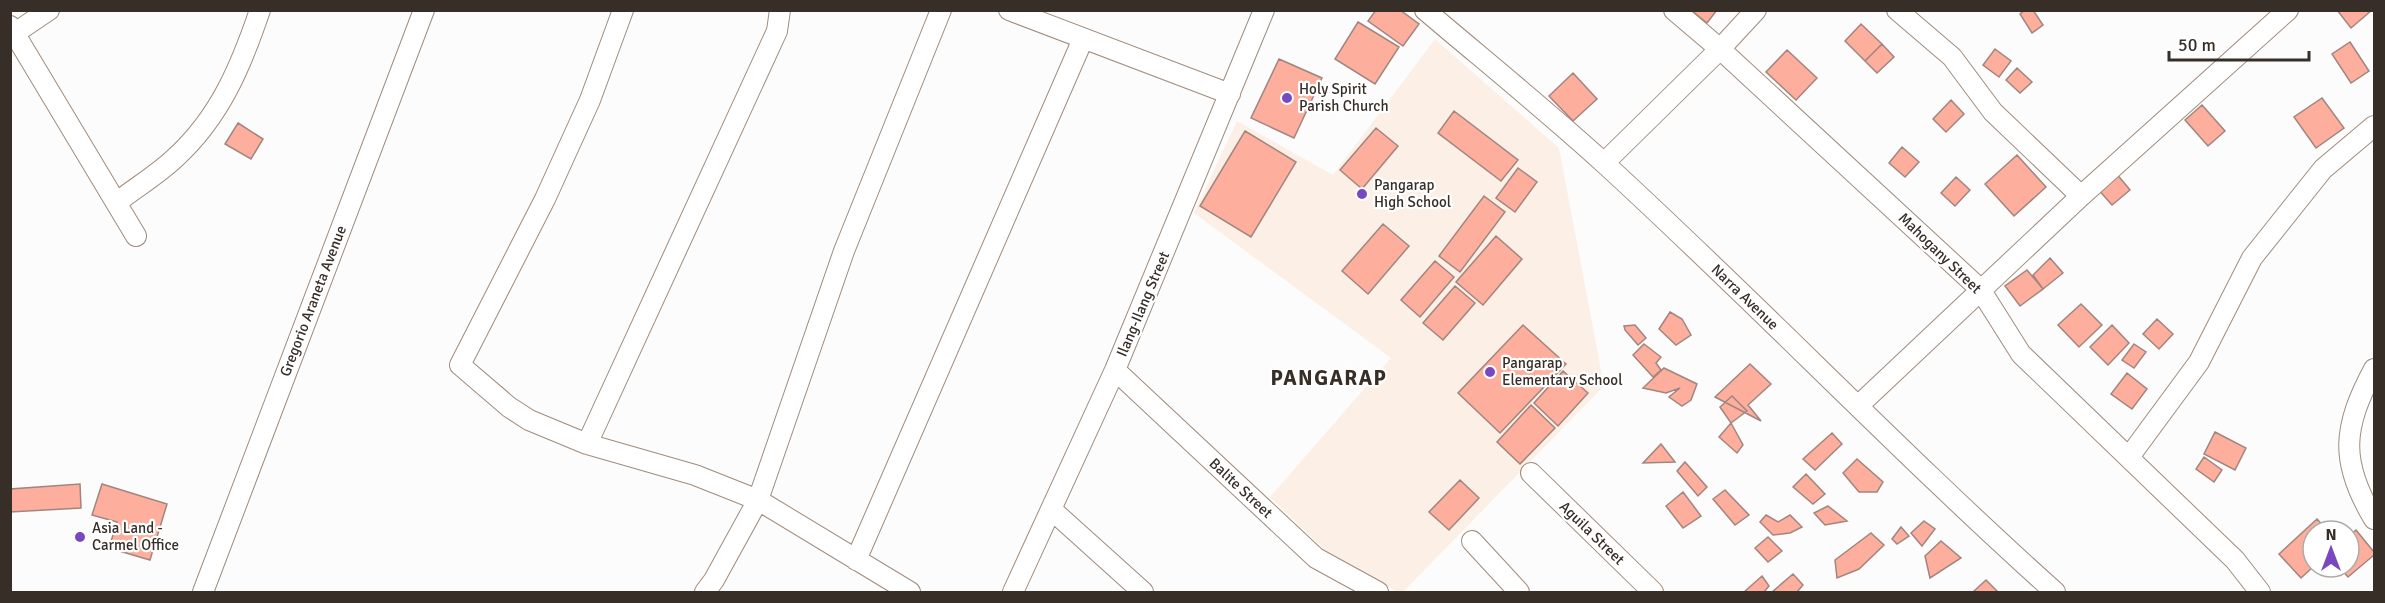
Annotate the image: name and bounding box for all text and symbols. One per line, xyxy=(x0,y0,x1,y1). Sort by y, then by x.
scale bar xyxy=(2169,24,2308,62)
text: 50 m xyxy=(2178,34,2216,56)
place label: Holy Spirit Parish Church xyxy=(1299,80,1389,115)
marker: Holy Spirit Parish Church xyxy=(1280,91,1294,105)
place label: Pangarap High School xyxy=(1374,176,1451,211)
marker: Pangarap High School xyxy=(1355,187,1369,201)
street label: Mahogany Street xyxy=(1895,209,1985,297)
street label: Gregorio Araneta Avenue xyxy=(276,223,350,379)
street label: Ilang-Ilang Street xyxy=(1113,249,1173,359)
street label: Narra Avenue xyxy=(1708,260,1782,334)
place label: Pangarap Elementary School xyxy=(1502,354,1623,389)
district label: PANGARAP xyxy=(1271,365,1387,391)
marker: Pangarap Elementary School xyxy=(1483,365,1497,379)
street label: Balite Street xyxy=(1206,454,1276,522)
street label: Aguila Street xyxy=(1556,497,1628,569)
place label: Asia Land - Carmel Office xyxy=(92,519,179,554)
north arrow xyxy=(2301,519,2361,579)
text: N xyxy=(2325,525,2337,545)
marker: Asia Land - Carmel Office xyxy=(73,530,87,544)

